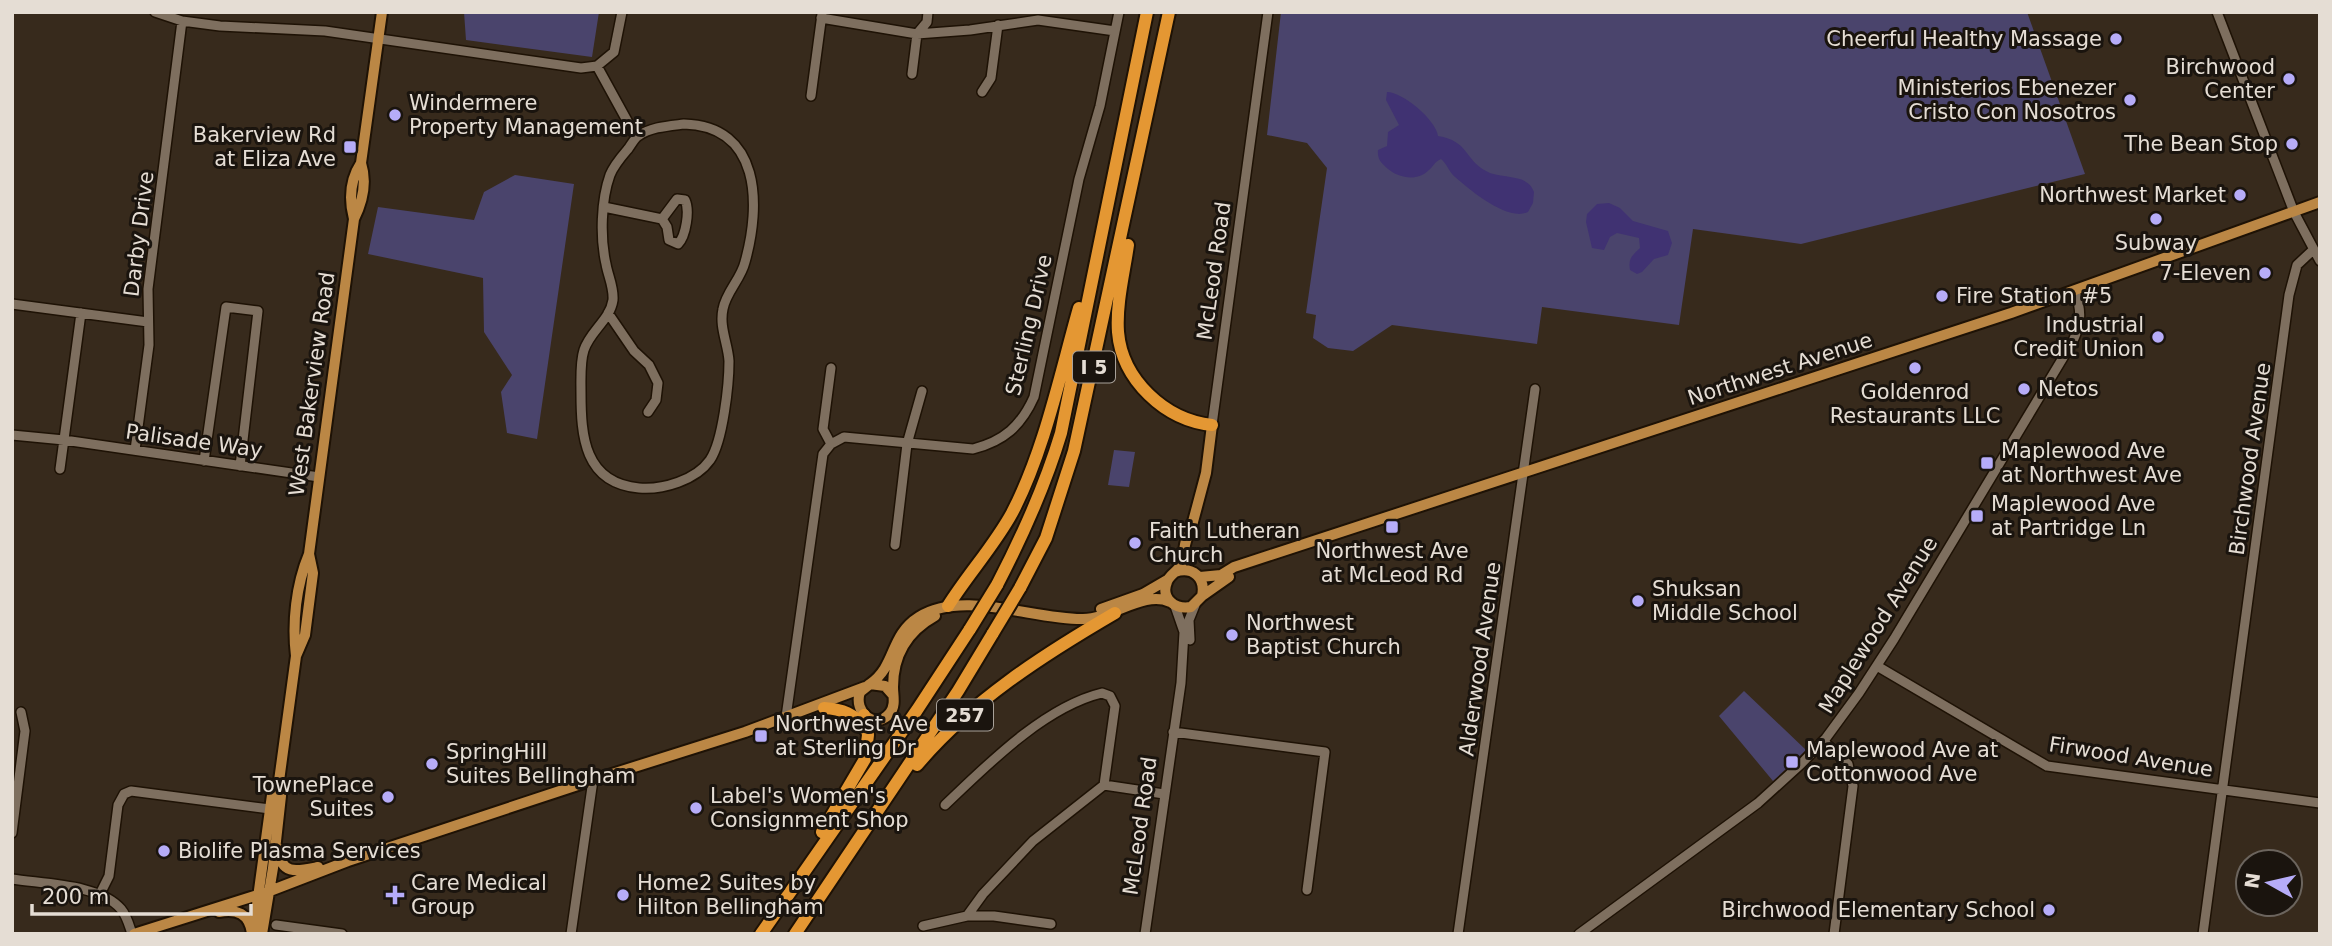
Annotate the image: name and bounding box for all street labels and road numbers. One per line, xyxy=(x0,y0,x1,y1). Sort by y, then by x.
street label: Darby Drive xyxy=(119,170,159,298)
street label: McLeod Road xyxy=(1192,200,1236,342)
street label: Sterling Drive xyxy=(1001,252,1057,398)
street label: West Bakerview Road xyxy=(284,270,340,498)
street label: Northwest Avenue xyxy=(1685,328,1875,410)
road number: I 5 xyxy=(1073,352,1115,382)
street label: Birchwood Avenue xyxy=(2225,361,2275,557)
street label: Palisade Way xyxy=(124,420,264,462)
street label: Maplewood Avenue xyxy=(1814,532,1942,718)
street label: Alderwood Avenue xyxy=(1454,560,1506,758)
road number: 257 xyxy=(937,700,993,730)
street label: Firwood Avenue xyxy=(2047,732,2215,782)
street label: McLeod Road xyxy=(1118,755,1162,897)

